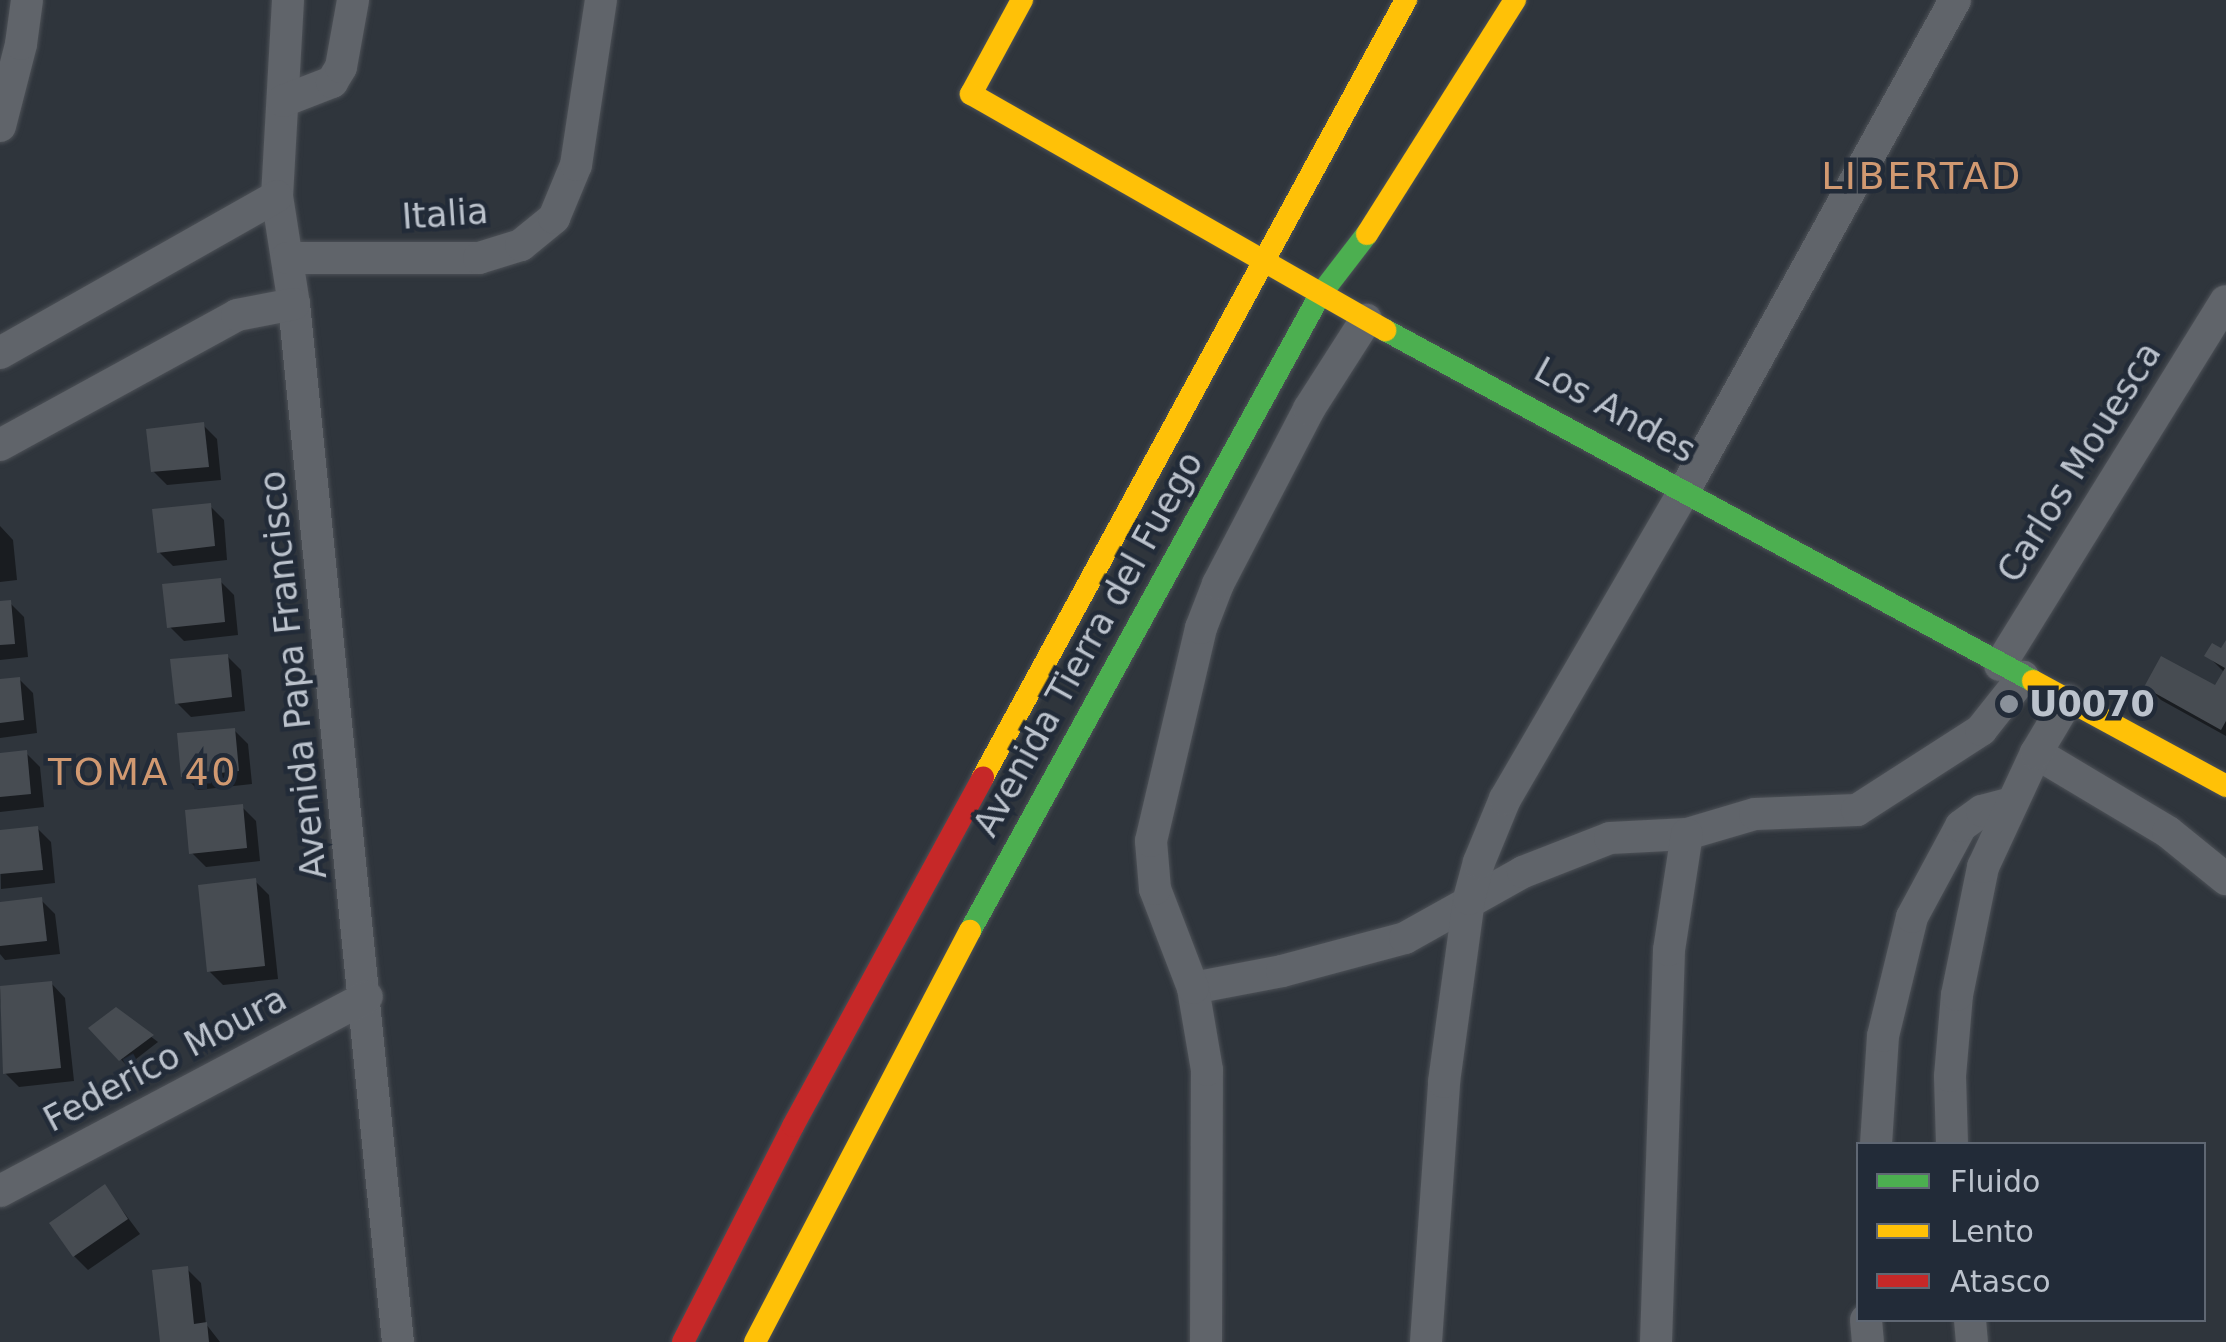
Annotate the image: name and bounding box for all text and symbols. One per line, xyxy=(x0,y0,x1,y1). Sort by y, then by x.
district label: LIBERTAD xyxy=(1821,154,2023,200)
street label: Italia xyxy=(400,190,490,238)
street label: Carlos Mouesca xyxy=(1988,334,2170,590)
street label: Los Andes xyxy=(1527,349,1703,471)
street label: Avenida Tierra del Fuego xyxy=(965,444,1211,844)
street label: Avenida Papa Francisco xyxy=(251,469,335,881)
place label: U0070 xyxy=(2029,683,2155,725)
marker: U0070 xyxy=(1998,693,2020,715)
district label: TOMA 40 xyxy=(48,750,238,796)
street label: Federico Moura xyxy=(36,977,294,1141)
legend xyxy=(1856,1142,2206,1322)
text: Fluido xyxy=(1950,1164,2040,1199)
text: Lento xyxy=(1950,1214,2034,1249)
text: Atasco xyxy=(1950,1264,2051,1299)

